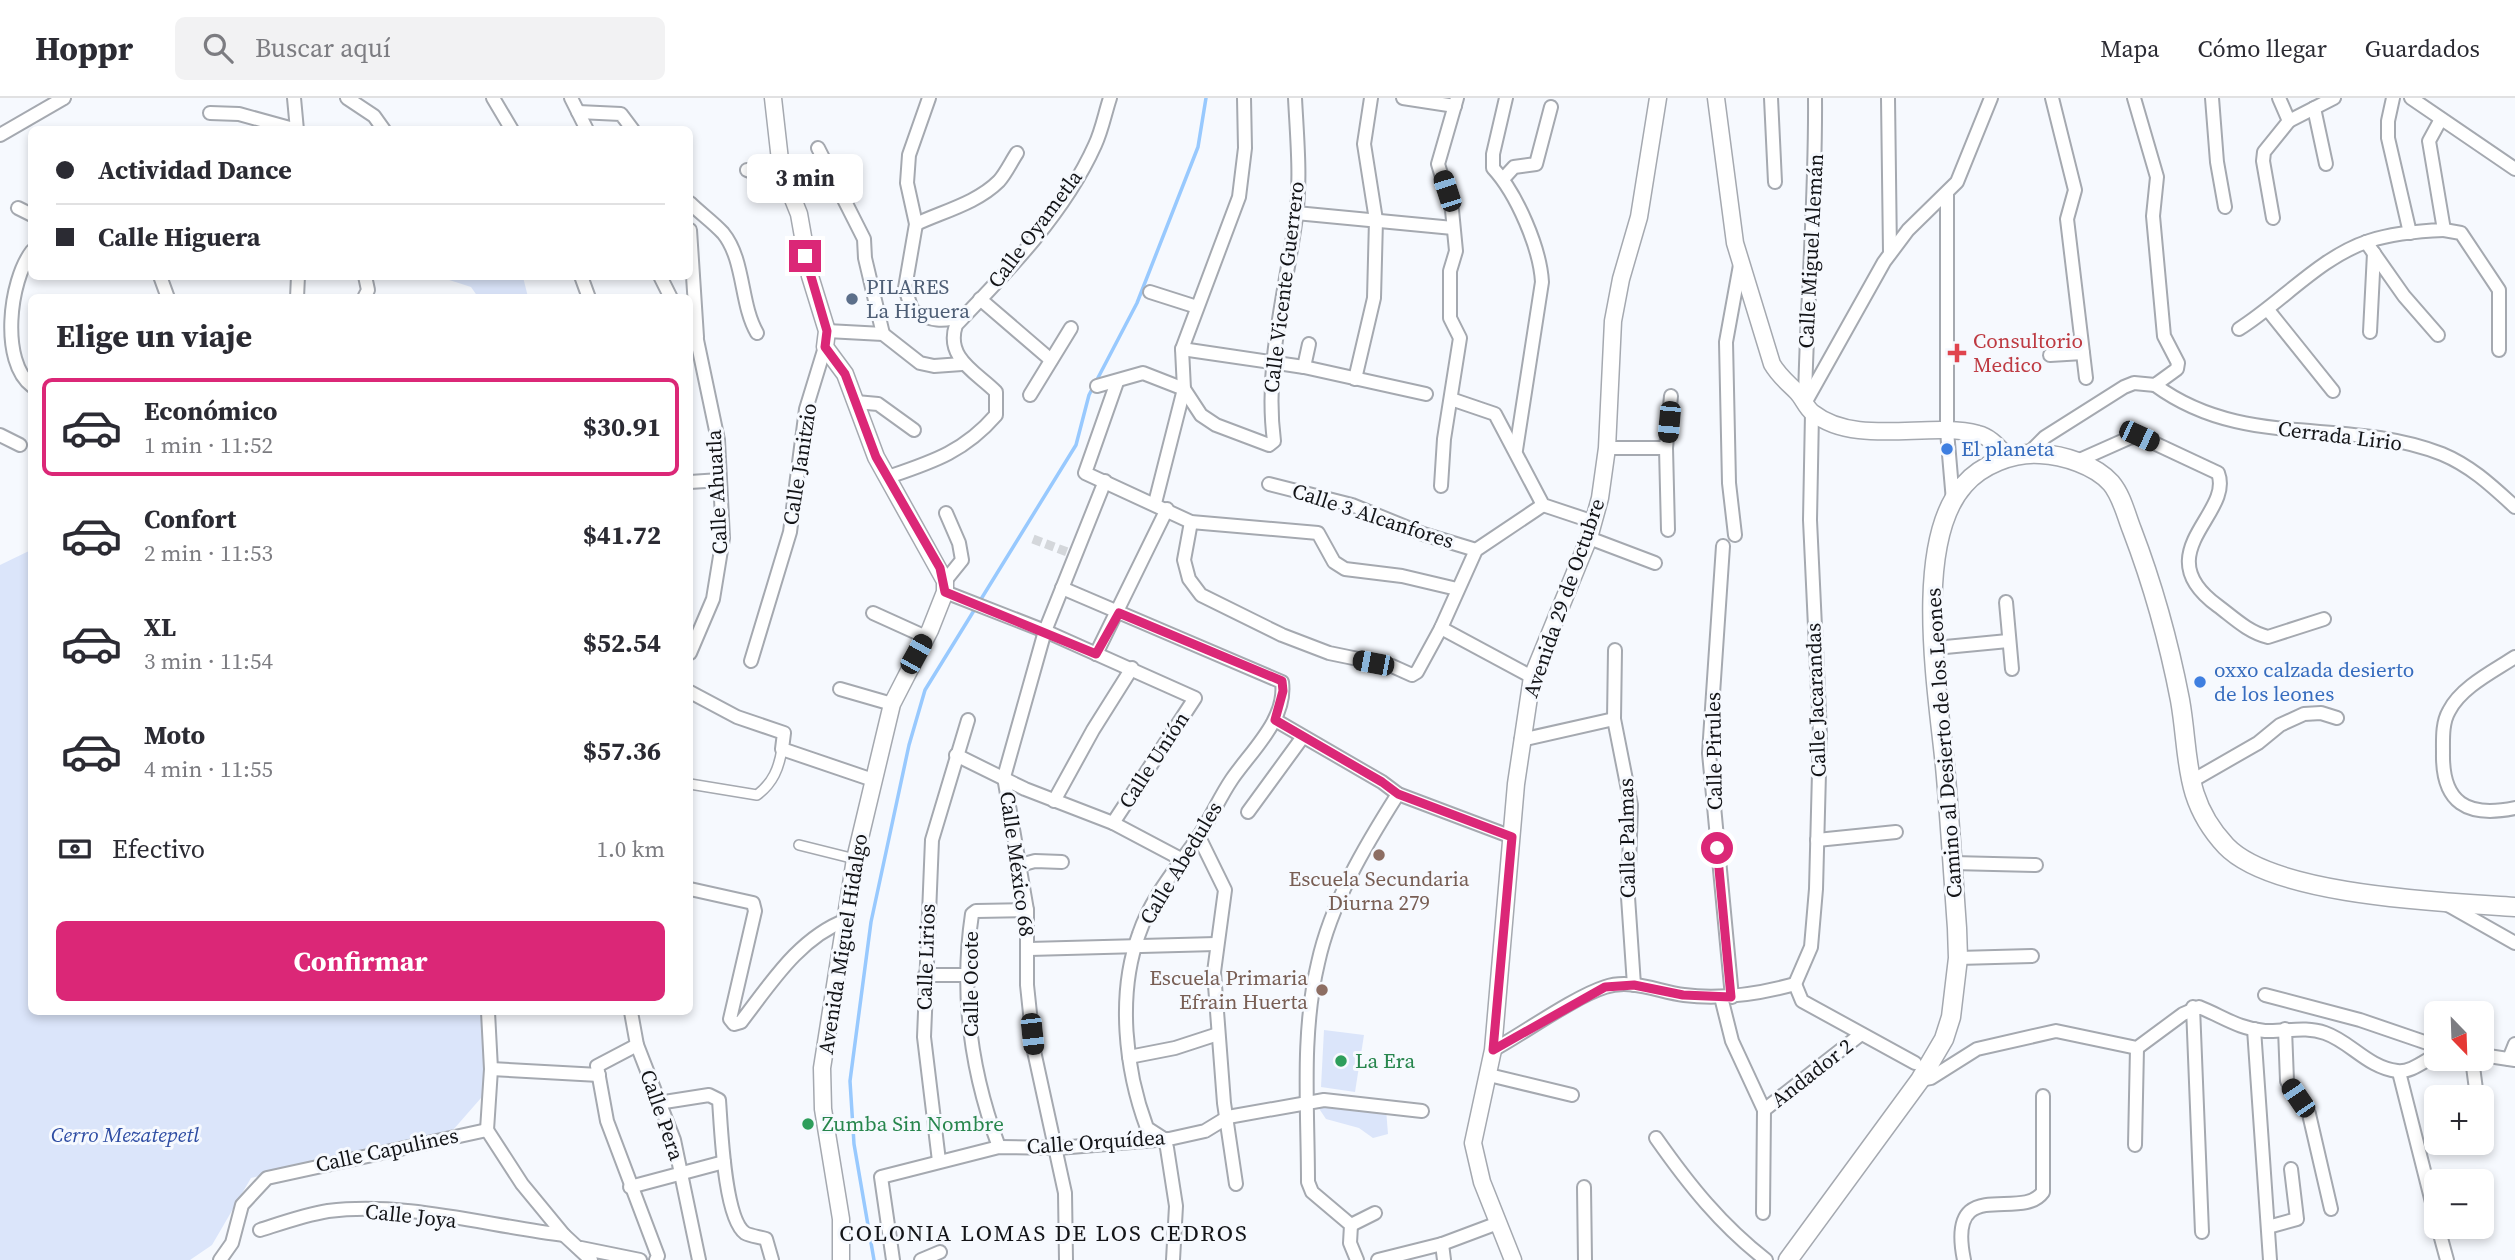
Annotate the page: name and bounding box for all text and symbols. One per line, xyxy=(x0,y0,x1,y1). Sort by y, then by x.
search box xyxy=(175,17,665,80)
text: Hoppr xyxy=(35,26,133,71)
icon: search xyxy=(199,29,237,67)
text: Buscar aquí xyxy=(255,30,391,66)
text: Mapa xyxy=(2100,32,2159,65)
text: Cómo llegar xyxy=(2197,32,2327,65)
text: Guardados xyxy=(2365,32,2480,65)
text: Actividad Dance xyxy=(98,152,292,188)
street label: Calle Miguel Alemán xyxy=(1791,153,1830,349)
callout: 3 min xyxy=(747,155,863,204)
text: 3 min xyxy=(775,162,835,194)
street label: Calle Oyametla xyxy=(981,163,1089,294)
car xyxy=(1431,168,1464,214)
street label: Calle Vicente Guerrero xyxy=(1256,180,1311,394)
text: Calle Higuera xyxy=(98,219,261,255)
route end xyxy=(789,240,821,272)
place label: PILARES La Higuera xyxy=(866,272,970,325)
marker: PILARES La Higuera xyxy=(844,291,860,307)
text: Elige un viaje xyxy=(56,314,252,358)
place label: Consultorio Medico xyxy=(1973,326,2083,379)
marker: Consultorio Medico xyxy=(1947,343,1967,363)
text: Económico xyxy=(144,393,277,429)
icon: car xyxy=(60,396,123,459)
car xyxy=(1657,400,1682,444)
street label: Calle Janitzio xyxy=(776,401,823,527)
text: $30.91 xyxy=(583,409,661,445)
street label: Cerrada Lirio xyxy=(2276,413,2404,458)
car xyxy=(2116,418,2163,454)
text: 1 min · 11:52 xyxy=(144,429,273,461)
street label: Calle Ahuatla xyxy=(699,429,734,555)
place label: El planeta xyxy=(1961,434,2055,463)
marker: El planeta xyxy=(1939,441,1955,457)
street label: Calle 3 Alcanfores xyxy=(1289,476,1458,555)
street label: Avenida 29 de Octubre xyxy=(1516,494,1611,701)
text: Confort xyxy=(144,501,236,537)
icon: car xyxy=(60,504,123,567)
text: $41.72 xyxy=(583,517,661,553)
text: 2 min · 11:53 xyxy=(144,537,273,569)
street label: Camino al Desierto de los Leones xyxy=(1918,587,1969,899)
text: XL xyxy=(144,609,176,645)
icon: car xyxy=(60,612,123,675)
street label: Calle Jacarandas xyxy=(1798,622,1833,778)
text: $52.54 xyxy=(583,625,661,661)
car xyxy=(897,631,936,677)
text: 3 min · 11:54 xyxy=(144,645,273,677)
car xyxy=(1351,649,1396,677)
place label: oxxo calzada desierto de los leones xyxy=(2214,655,2414,708)
marker: oxxo calzada desierto de los leones xyxy=(2192,674,2208,690)
street label: Calle Pirules xyxy=(1698,692,1729,810)
street label: Calle Unión xyxy=(1111,706,1196,814)
text: Moto xyxy=(144,717,205,753)
icon: car xyxy=(60,720,123,783)
text: $57.36 xyxy=(583,733,661,769)
text: 4 min · 11:55 xyxy=(144,753,273,785)
street label: Calle Palmas xyxy=(1611,778,1642,898)
street label: Calle México 68 xyxy=(993,789,1042,938)
street label: Calle Abedules xyxy=(1132,796,1229,930)
icon: cash xyxy=(56,830,94,868)
text: Efectivo xyxy=(112,831,205,867)
street label: Avenida Miguel Hidalgo xyxy=(811,832,874,1056)
route start xyxy=(1701,832,1733,864)
text: 1.0 km xyxy=(596,833,665,865)
marker: Escuela Secundaria Diurna 279 xyxy=(1371,847,1387,863)
place label: Escuela Secundaria Diurna 279 xyxy=(1289,864,1470,917)
street label: Calle Lirios xyxy=(909,903,942,1011)
button: Confirmar xyxy=(56,921,665,1001)
street label: Calle Ocote xyxy=(956,931,985,1037)
place label: Escuela Primaria Efrain Huerta xyxy=(1149,963,1308,1016)
marker: Escuela Primaria Efrain Huerta xyxy=(1314,982,1330,998)
north arrow xyxy=(2424,1001,2494,1071)
map controls xyxy=(2424,1001,2494,1239)
car xyxy=(1020,1012,1045,1056)
street label: Andador 2 xyxy=(1765,1031,1859,1114)
place label: La Era xyxy=(1355,1046,1415,1075)
marker: La Era xyxy=(1333,1053,1349,1069)
street label: Calle Pera xyxy=(633,1066,692,1164)
car xyxy=(2278,1075,2319,1121)
button: + xyxy=(2424,1085,2494,1155)
place label: Zumba Sin Nombre xyxy=(822,1109,1004,1138)
marker: Zumba Sin Nombre xyxy=(800,1116,816,1132)
park label: Cerro Mezatepetl xyxy=(51,1120,199,1149)
street label: Calle Capulines xyxy=(313,1120,461,1179)
street label: Calle Orquídea xyxy=(1026,1122,1167,1161)
button: − xyxy=(2424,1169,2494,1239)
street label: Calle Joya xyxy=(364,1196,459,1235)
district label: COLONIA LOMAS DE LOS CEDROS xyxy=(839,1217,1249,1249)

